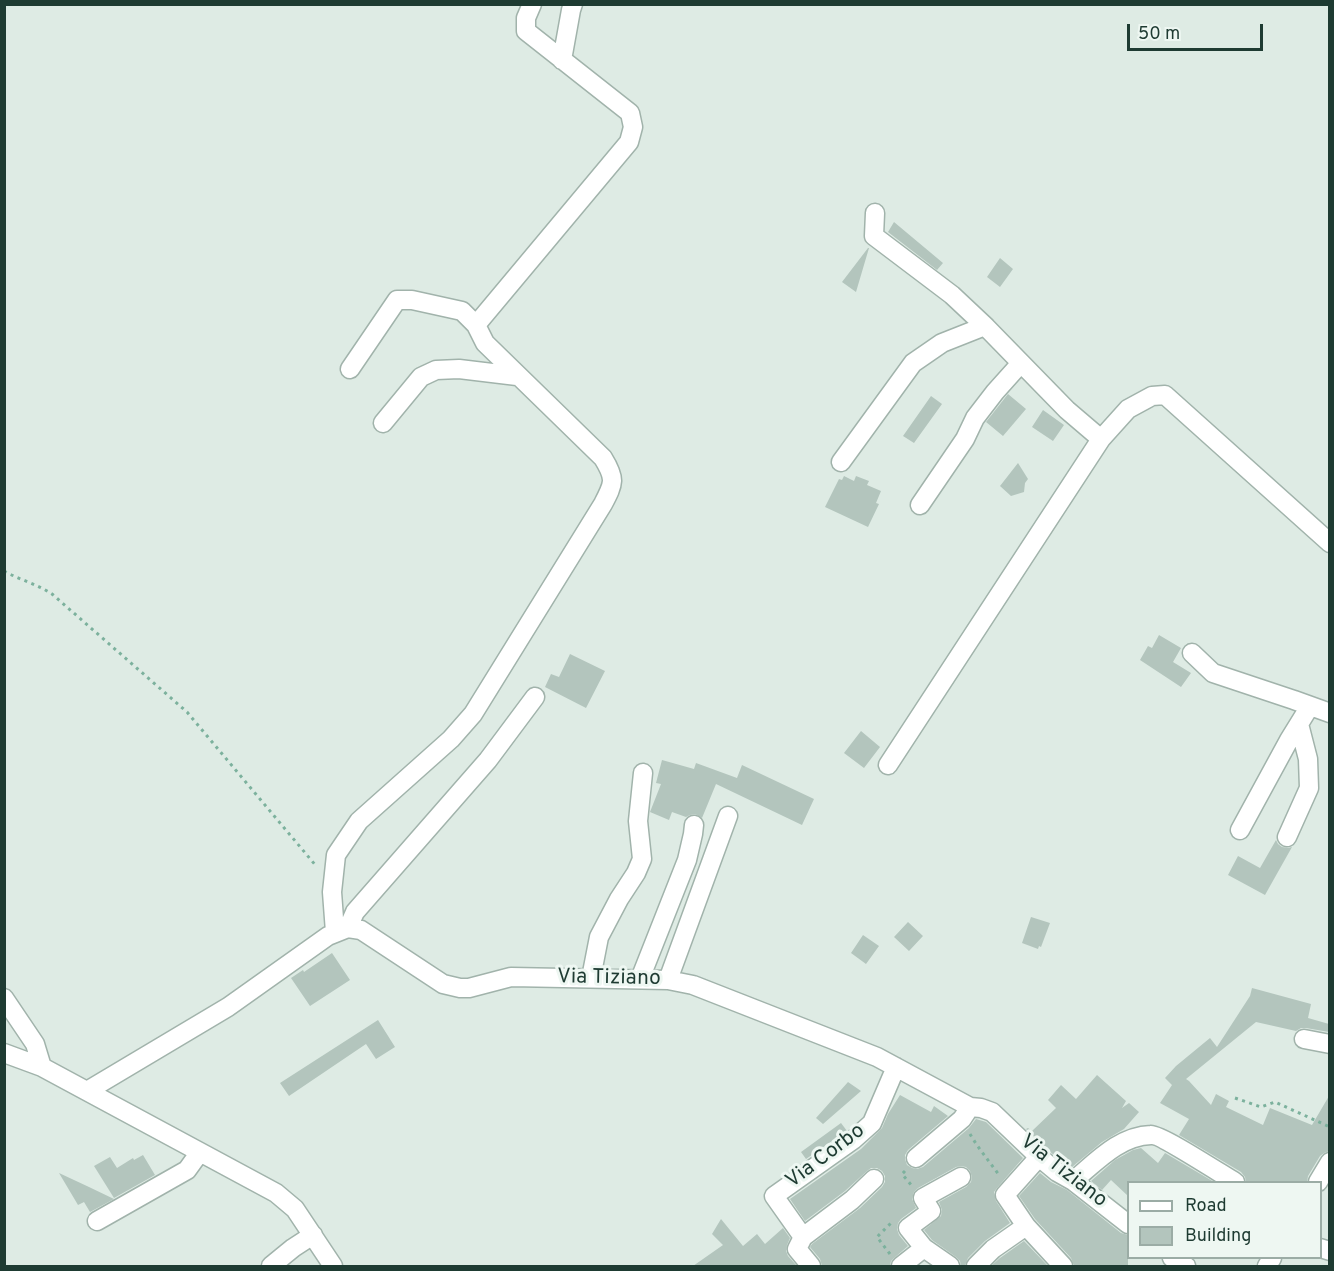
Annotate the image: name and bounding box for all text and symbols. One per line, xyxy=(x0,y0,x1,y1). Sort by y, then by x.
scale bar xyxy=(1130,12,1266,50)
text: 50 m xyxy=(1138,23,1180,46)
street label: Via Tiziano xyxy=(557,965,661,993)
street label: Via Corbo xyxy=(782,1119,870,1195)
street label: Via Tiziano xyxy=(1014,1130,1112,1214)
legend xyxy=(1127,1181,1322,1259)
text: Road xyxy=(1185,1195,1227,1218)
text: Building xyxy=(1185,1225,1251,1248)

